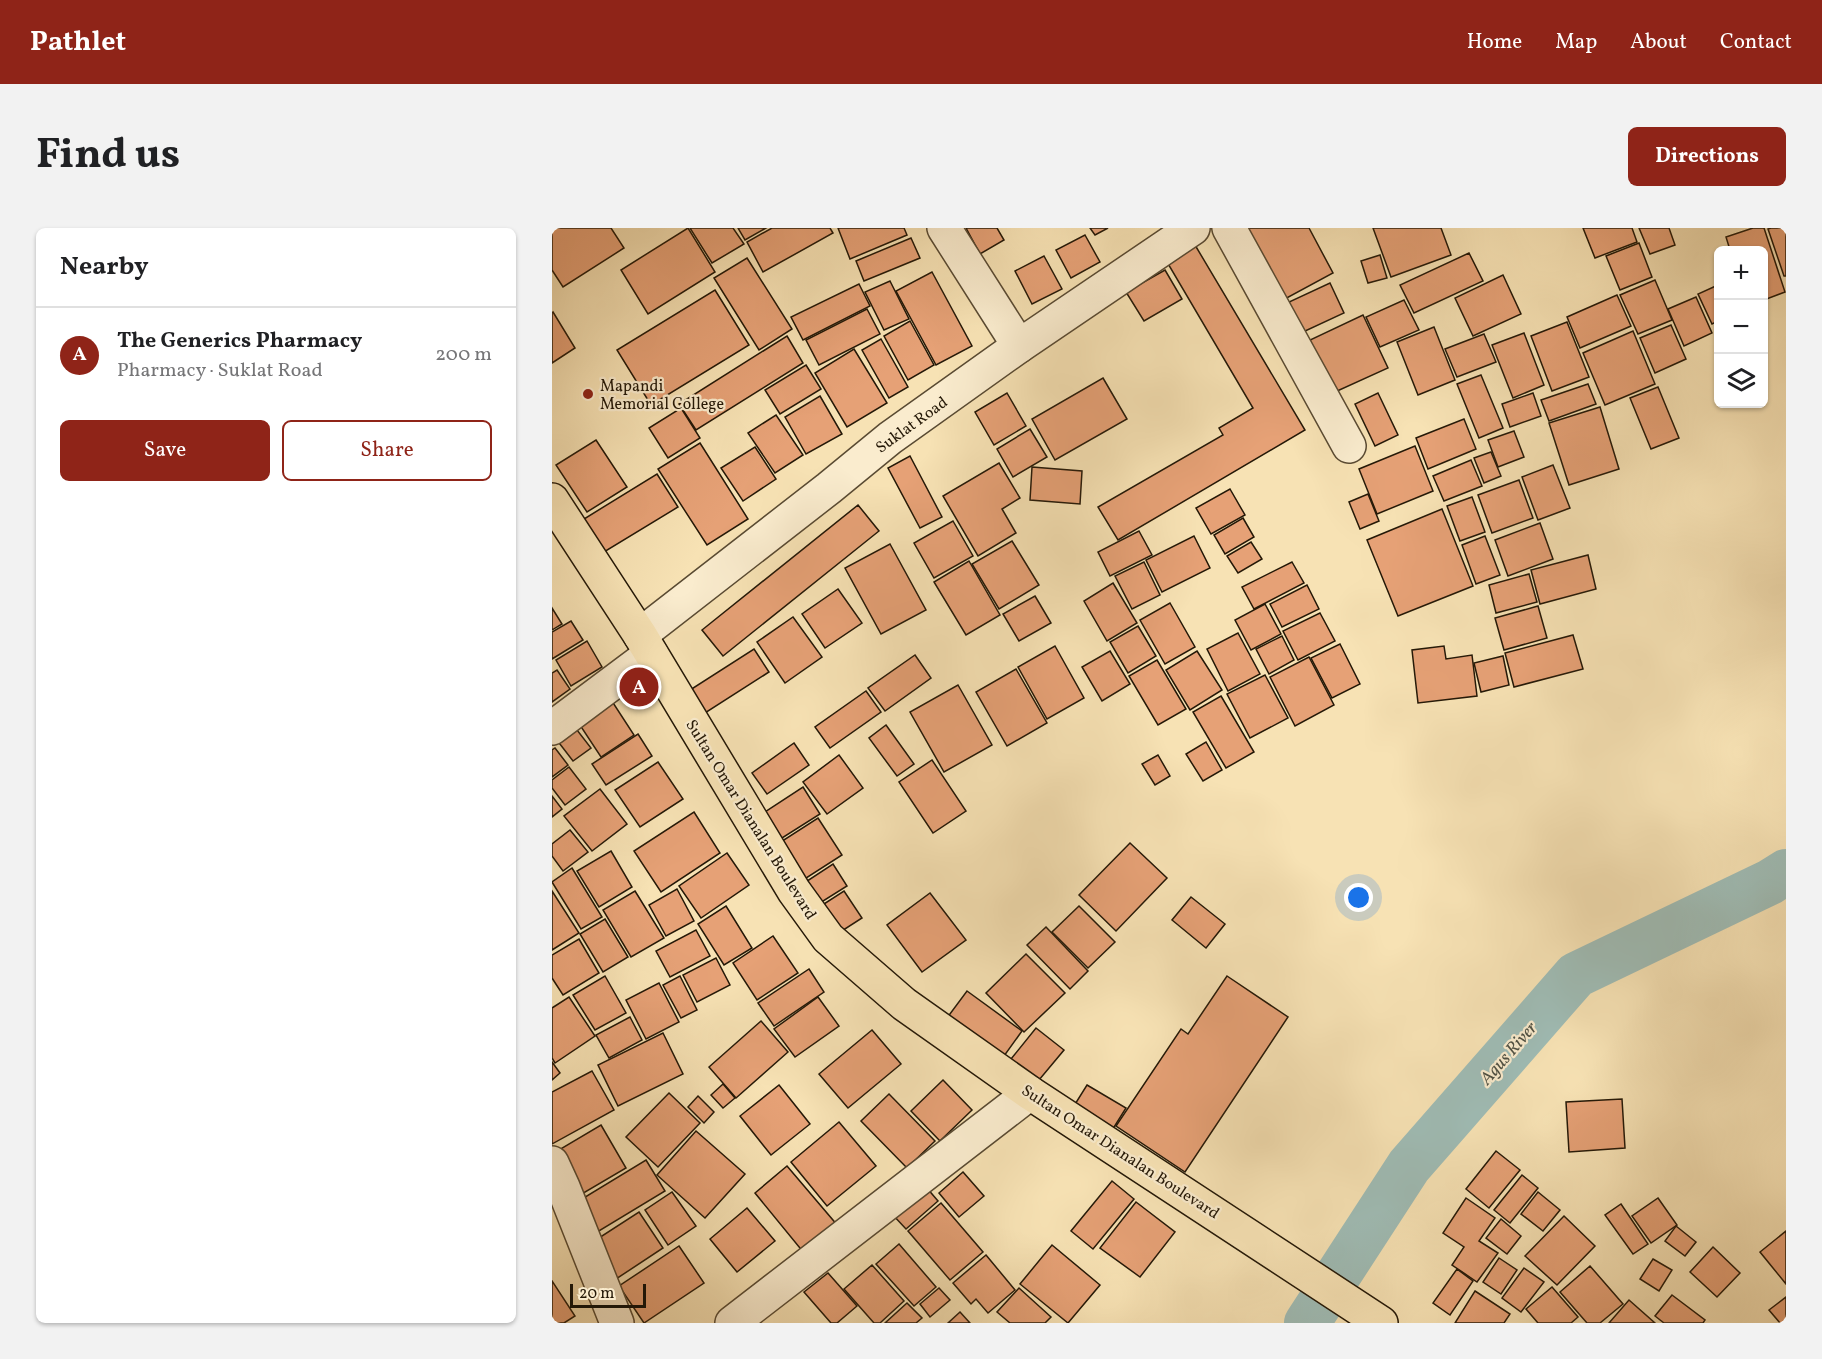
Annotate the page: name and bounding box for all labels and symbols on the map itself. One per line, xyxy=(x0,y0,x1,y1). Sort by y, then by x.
place label: Mapandi Memorial College xyxy=(600,376,724,416)
marker: Mapandi Memorial College xyxy=(581,387,595,401)
street label: Suklat Road xyxy=(872,392,953,459)
pin: A xyxy=(620,664,658,710)
street label: Sultan Omar Dianalan Boulevard xyxy=(679,716,821,924)
your location xyxy=(1344,883,1373,912)
water label: Agus River xyxy=(1474,1017,1544,1092)
street label: Sultan Omar Dianalan Boulevard xyxy=(1017,1080,1223,1225)
scale bar xyxy=(570,1281,646,1308)

